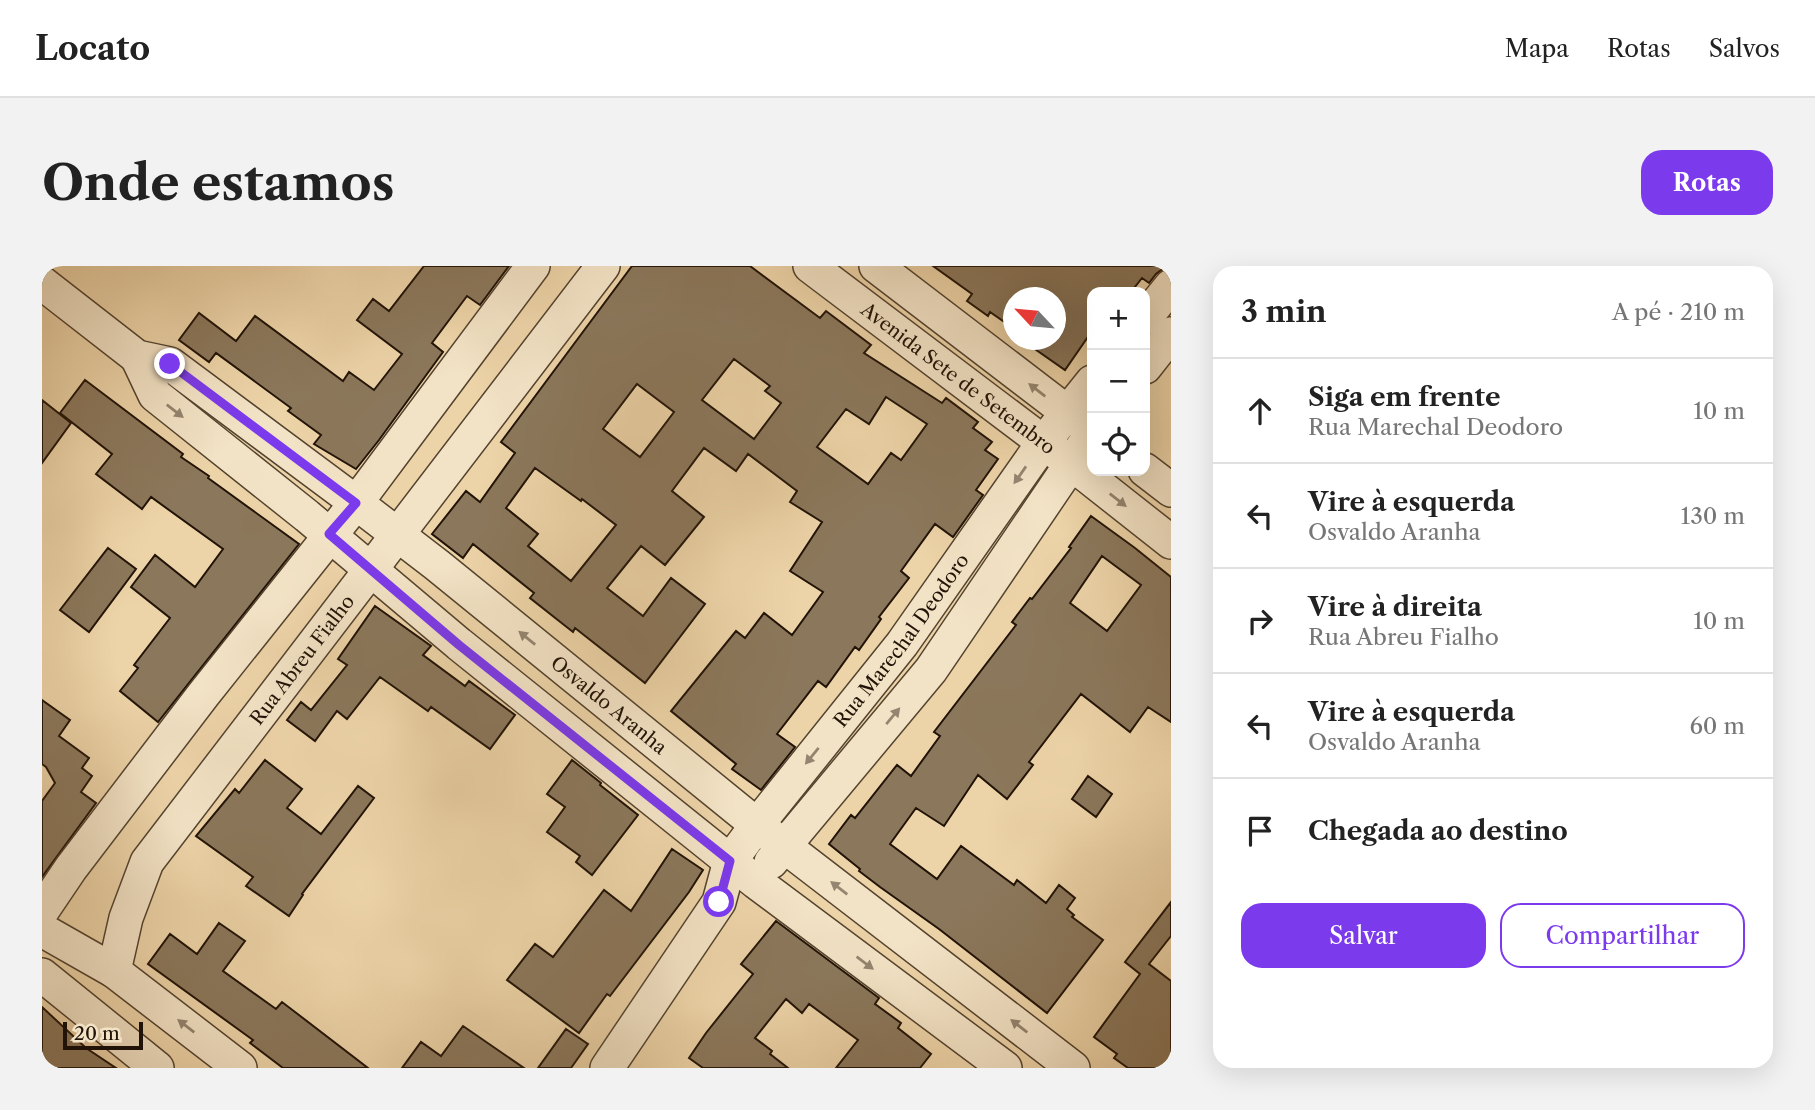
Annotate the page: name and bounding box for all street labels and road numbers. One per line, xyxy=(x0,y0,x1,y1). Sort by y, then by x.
street label: Avenida Sete de Setembro xyxy=(856,297,1060,459)
street label: Rua Marechal Deodoro xyxy=(829,549,974,732)
street label: Rua Abreu Fialho xyxy=(245,590,359,730)
street label: Osvaldo Aranha xyxy=(546,651,671,759)

